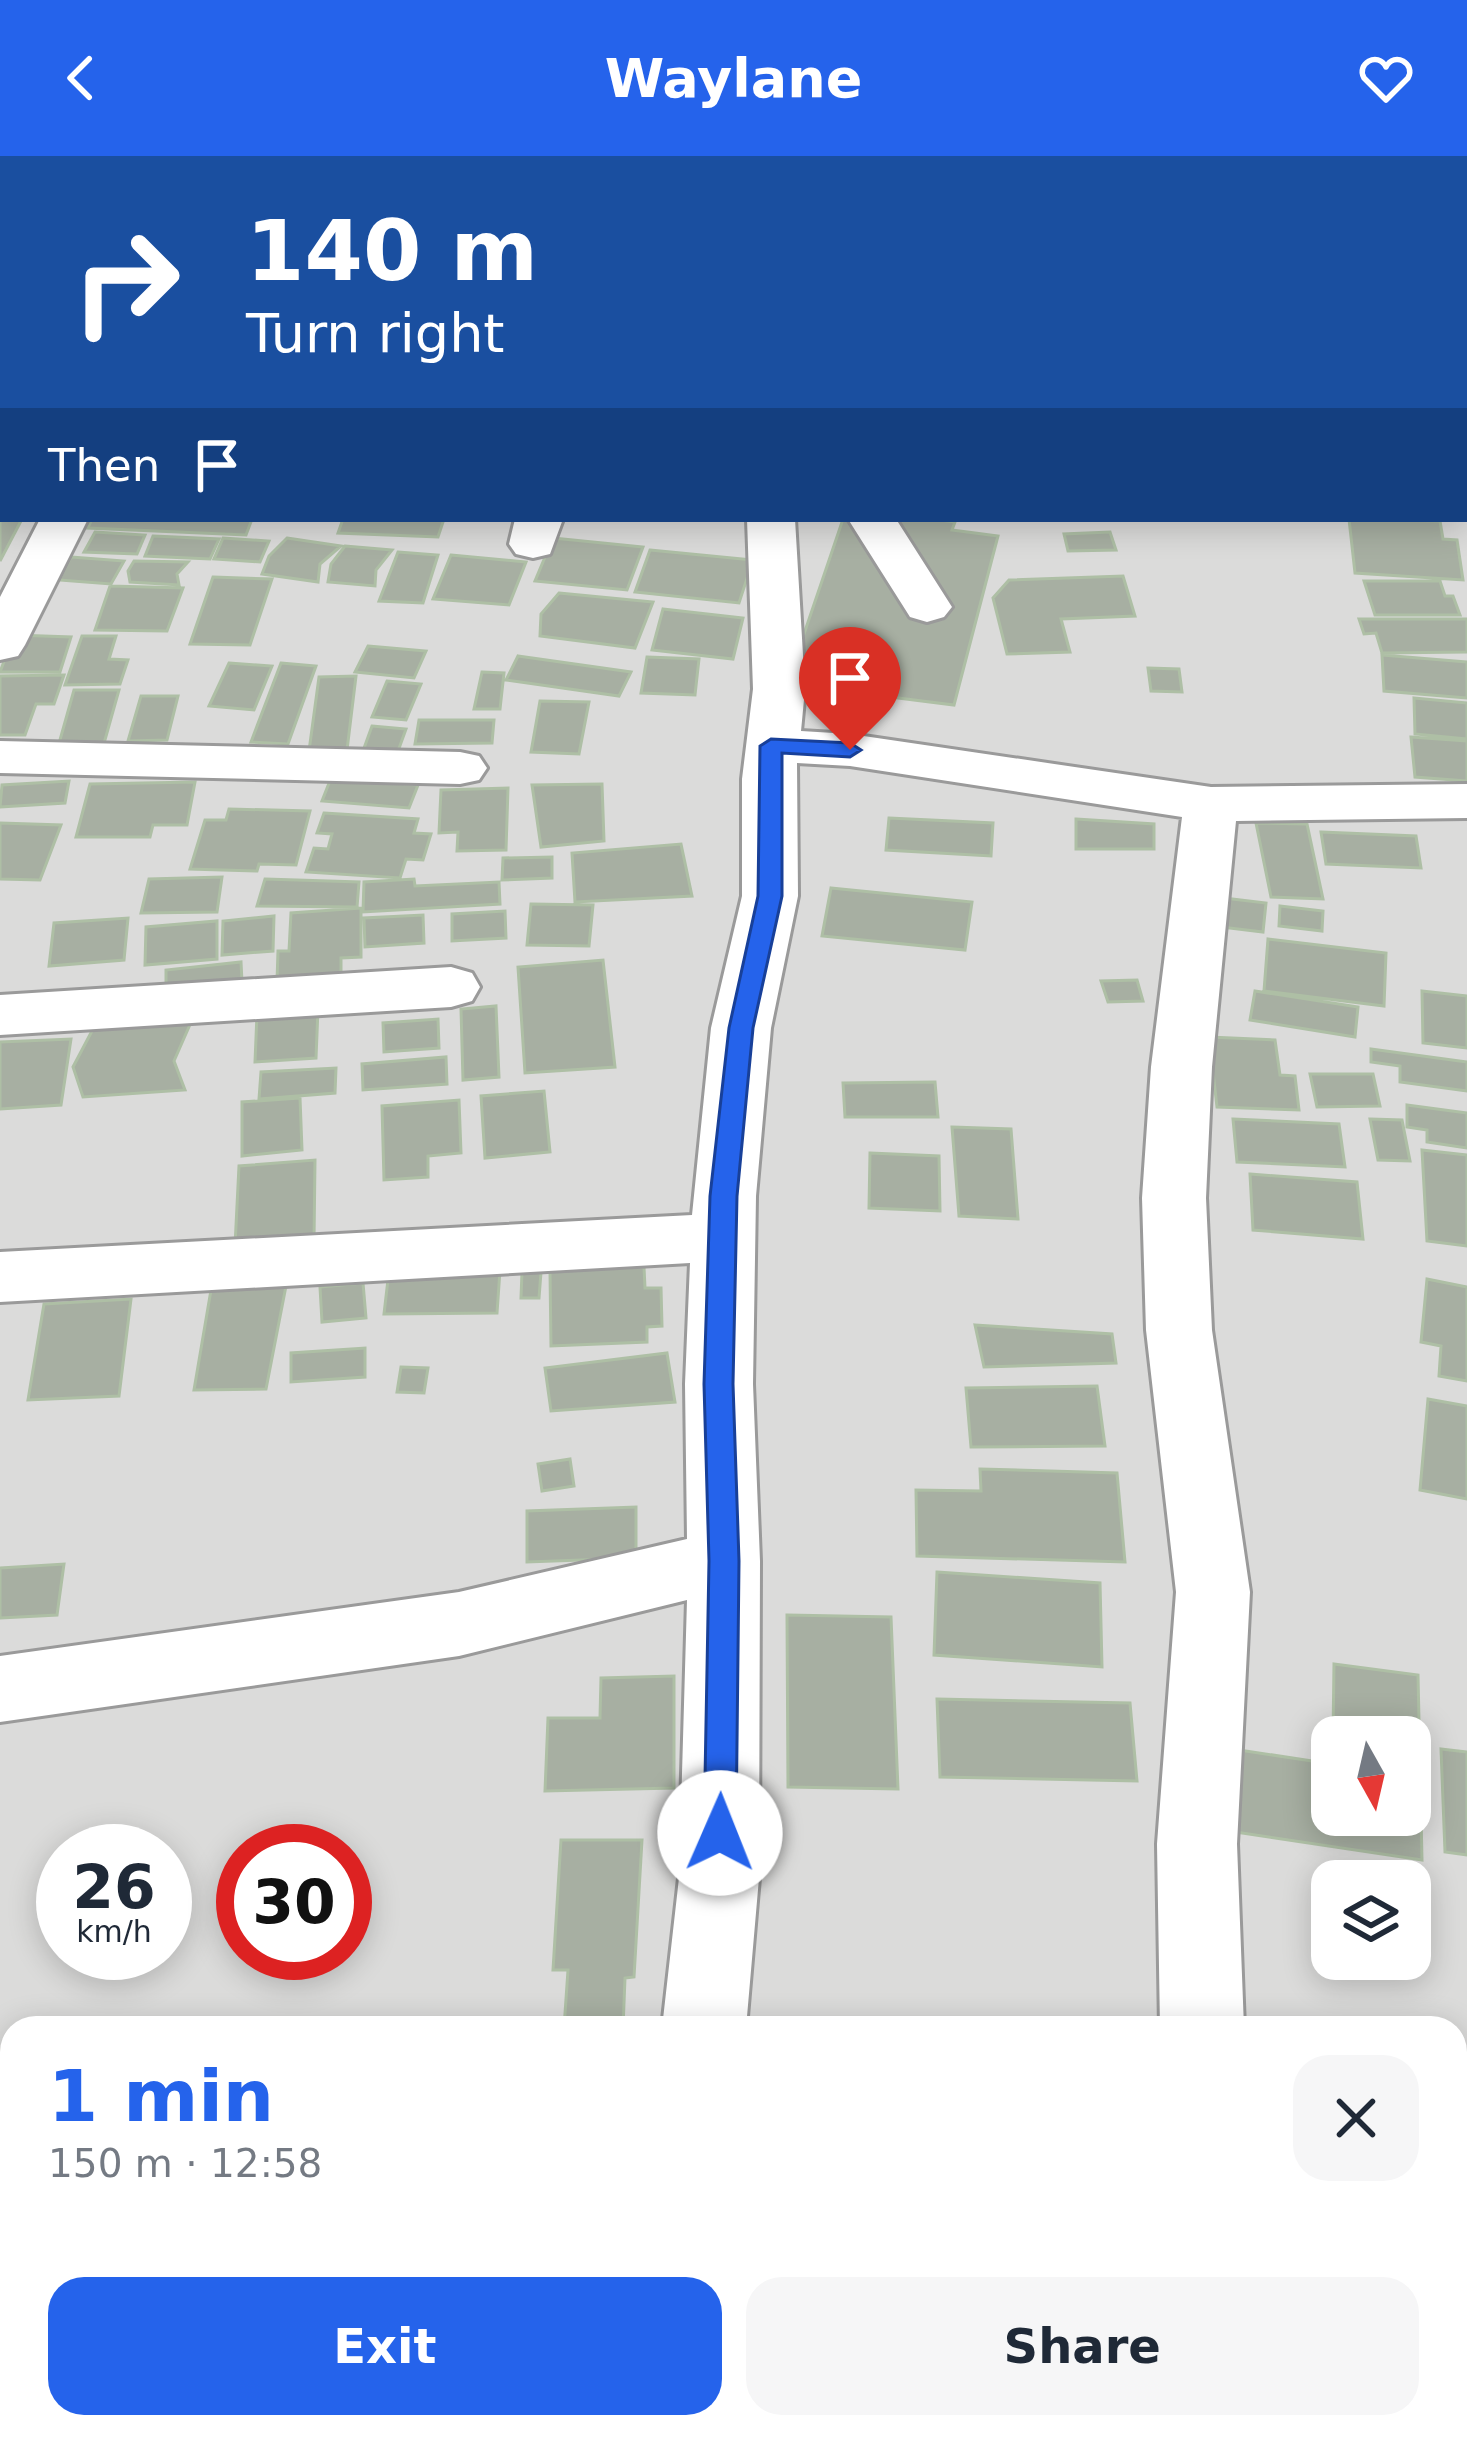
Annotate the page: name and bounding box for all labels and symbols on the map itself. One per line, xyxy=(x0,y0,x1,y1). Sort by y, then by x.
pin xyxy=(799,627,901,750)
north arrow xyxy=(1311,1716,1431,1836)
position arrow xyxy=(657,1770,783,1896)
speed limit sign: 30 xyxy=(216,1824,372,1980)

